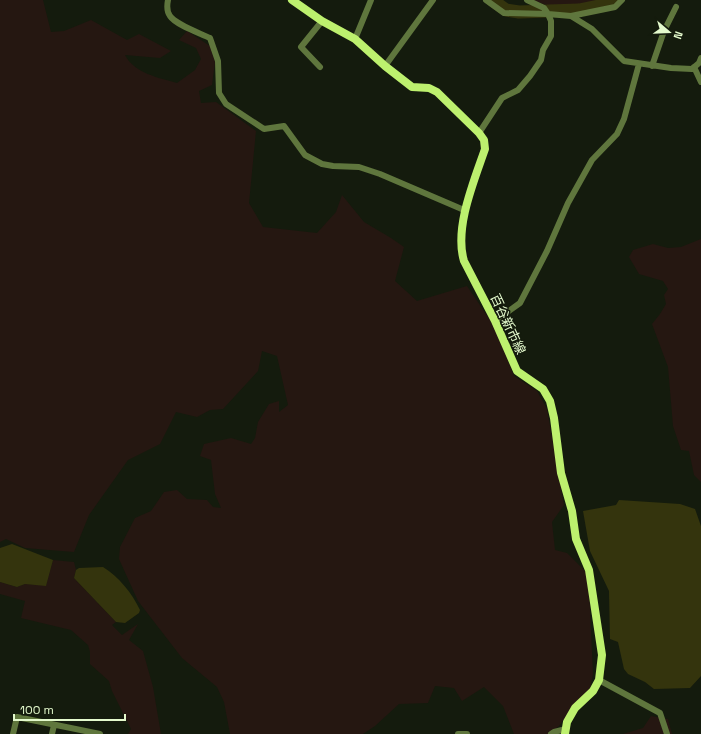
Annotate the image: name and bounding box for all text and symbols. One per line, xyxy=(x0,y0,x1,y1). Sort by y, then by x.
north arrow xyxy=(649,12,689,52)
text: N xyxy=(671,29,686,41)
street label: 百谷新市線 xyxy=(487,291,529,357)
scale bar xyxy=(14,696,125,722)
text: 100 m xyxy=(20,702,54,718)

